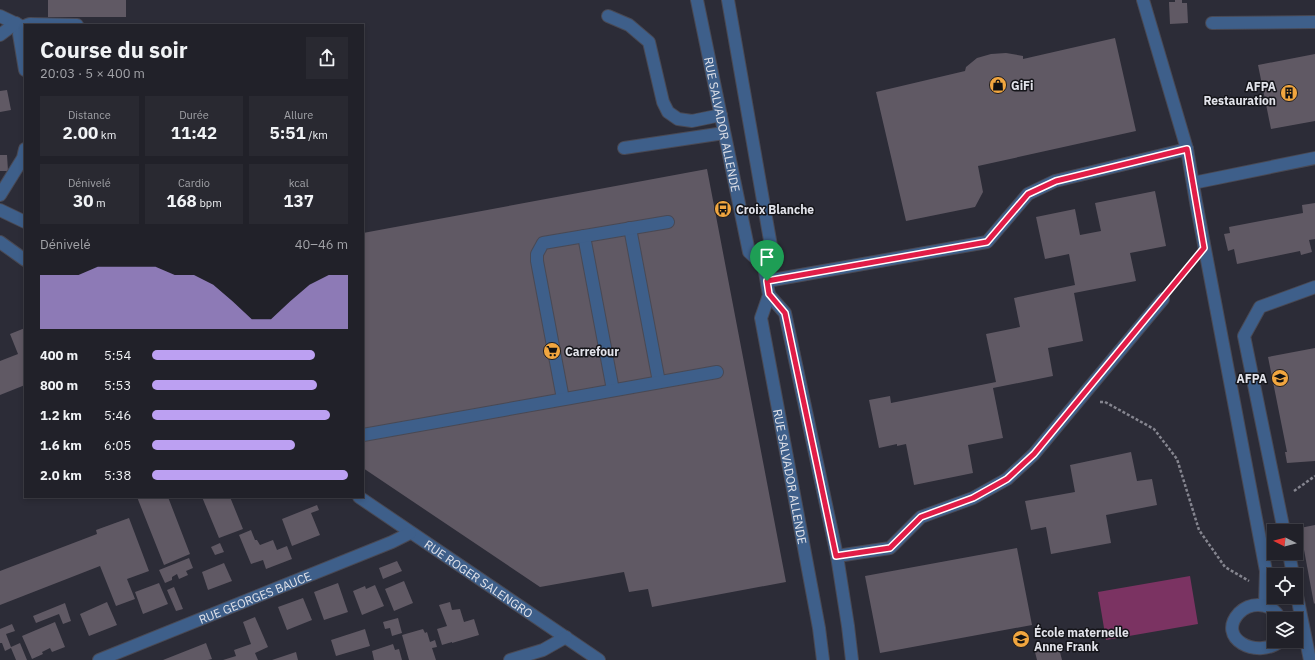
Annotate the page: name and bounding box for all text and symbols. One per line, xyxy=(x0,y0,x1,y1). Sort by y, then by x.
text: Course du soir xyxy=(40,35,188,64)
button: share xyxy=(306,37,348,79)
street label: RUE SALVADOR ALLENDE xyxy=(701,56,744,193)
text: 20:03 · 5 × 400 m xyxy=(40,65,145,82)
shop icon: GiFi xyxy=(988,75,1008,95)
place label: GiFi xyxy=(1011,78,1034,93)
place label: AFPA Restauration xyxy=(1203,79,1276,108)
building icon: AFPA Restauration xyxy=(1279,83,1299,103)
text: Distance xyxy=(68,108,111,122)
text: Durée xyxy=(179,108,209,122)
text: Allure xyxy=(284,108,313,122)
text: 2.00 xyxy=(62,122,98,144)
text: 11:42 xyxy=(171,122,217,144)
text: 5:51 xyxy=(269,122,306,144)
text: km xyxy=(98,128,116,142)
text: /km xyxy=(306,128,328,142)
text: Dénivelé xyxy=(68,176,111,190)
text: Cardio xyxy=(178,176,210,190)
text: kcal xyxy=(289,176,309,190)
text: 30 xyxy=(73,190,93,212)
text: 168 xyxy=(166,190,197,212)
text: 137 xyxy=(283,190,314,212)
text: m xyxy=(93,196,106,210)
text: bpm xyxy=(197,196,222,210)
bus stop icon: Croix Blanche xyxy=(713,199,733,219)
place label: Croix Blanche xyxy=(736,202,814,217)
text: Dénivelé xyxy=(40,236,91,253)
text: 40–46 m xyxy=(295,236,348,253)
pin xyxy=(750,240,784,281)
icon: arrive xyxy=(756,246,778,268)
supermarket icon: Carrefour xyxy=(542,341,562,361)
place label: Carrefour xyxy=(565,344,619,359)
text: 400 m xyxy=(40,347,78,364)
text: 5:54 xyxy=(104,347,131,364)
school or university icon: AFPA xyxy=(1270,368,1290,388)
place label: AFPA xyxy=(1237,371,1267,386)
text: 800 m xyxy=(40,377,78,394)
text: 5:53 xyxy=(104,377,131,394)
text: 1.2 km xyxy=(40,407,82,424)
text: 5:46 xyxy=(104,407,131,424)
street label: RUE SALVADOR ALLENDE xyxy=(771,408,811,545)
text: 1.6 km xyxy=(40,437,82,454)
text: 6:05 xyxy=(104,437,131,454)
text: 2.0 km xyxy=(40,467,82,484)
text: 5:38 xyxy=(104,467,131,484)
north arrow xyxy=(1267,524,1303,560)
map controls xyxy=(1267,524,1303,648)
street label: RUE ROGER SALENGRO xyxy=(422,536,536,621)
street label: RUE GEORGES BAUCE xyxy=(196,568,313,627)
button: locate xyxy=(1267,568,1303,604)
button: layers xyxy=(1267,612,1303,648)
place label: École maternelle Anne Frank xyxy=(1034,624,1129,654)
school or university icon: École maternelle Anne Frank xyxy=(1011,629,1031,649)

